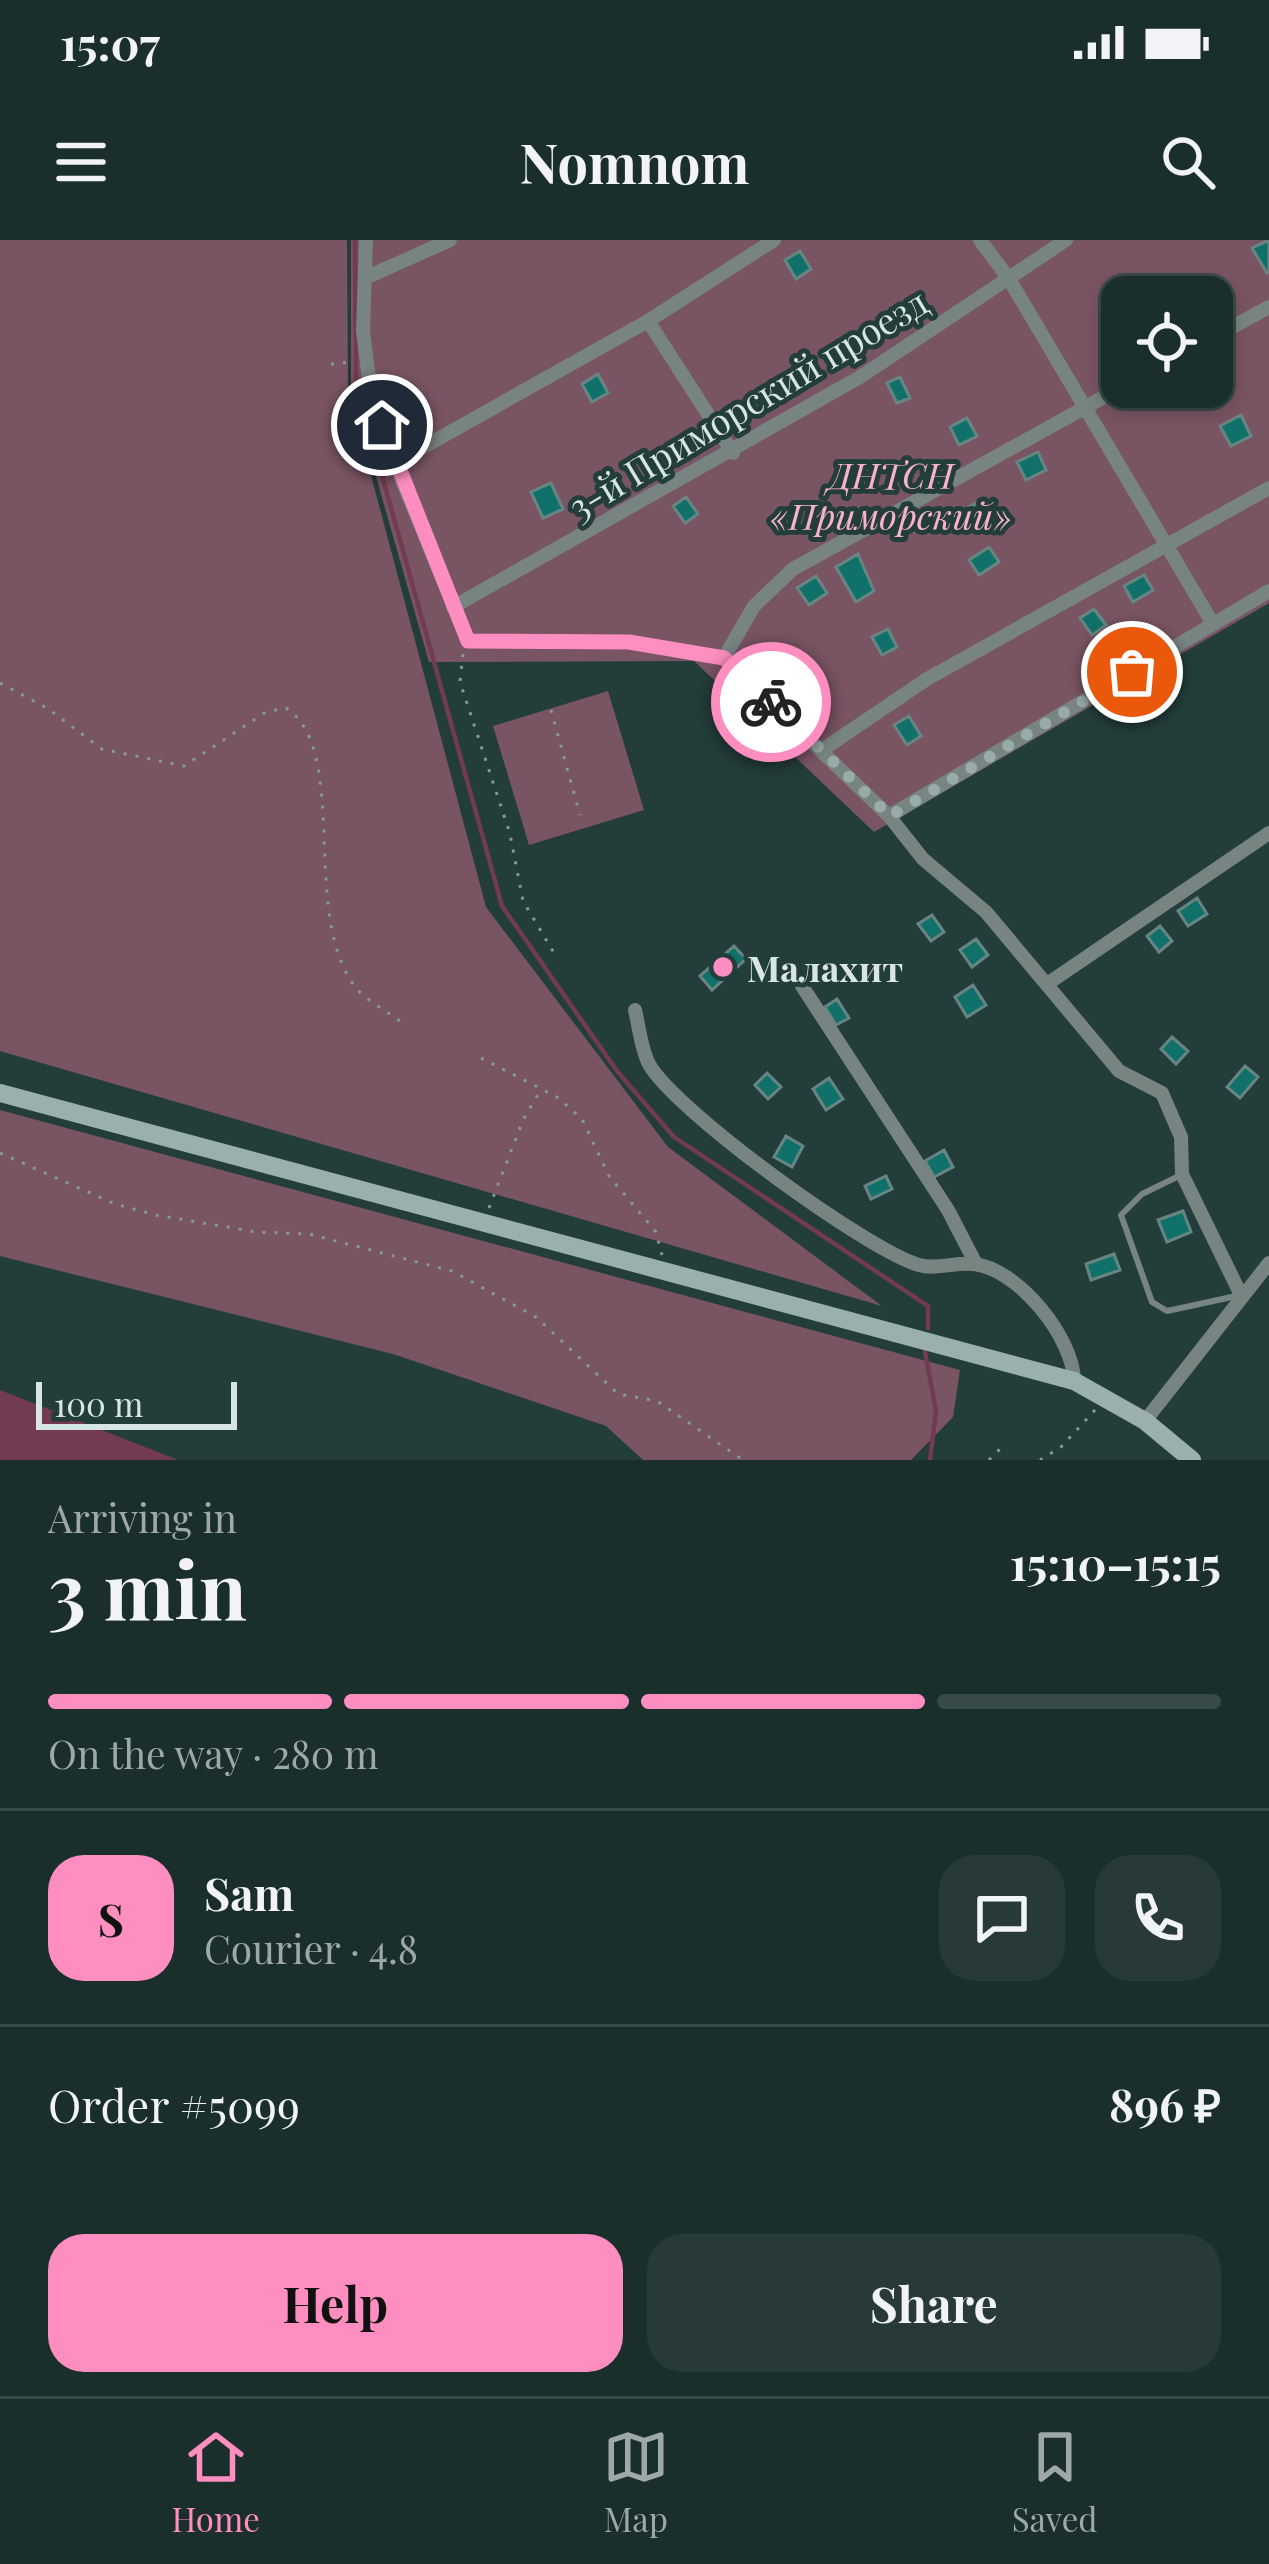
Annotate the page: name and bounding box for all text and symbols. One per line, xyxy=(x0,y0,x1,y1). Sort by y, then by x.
text: 15:07 xyxy=(60,12,160,72)
text: Nomnom xyxy=(520,126,749,198)
icon: menu xyxy=(48,129,114,195)
icon: search xyxy=(1155,129,1221,195)
map controls xyxy=(1101,276,1233,408)
button: locate xyxy=(1101,276,1233,408)
street label: 3-й Приморский проезд xyxy=(559,277,936,529)
pin xyxy=(331,374,433,476)
icon: home xyxy=(349,392,415,458)
park label: ДНТСН «Приморский» xyxy=(770,450,1012,539)
pin xyxy=(1081,621,1183,723)
icon: bag xyxy=(1099,639,1165,705)
courier xyxy=(711,642,831,762)
icon: bike xyxy=(738,669,804,735)
place label: Малахит xyxy=(747,943,903,991)
marker: Малахит xyxy=(710,954,736,980)
scale bar xyxy=(36,1376,237,1429)
text: 100 m xyxy=(54,1381,143,1425)
text: Arriving in xyxy=(48,1491,237,1543)
text: 15:10–15:15 xyxy=(1010,1532,1221,1592)
text: 3 min xyxy=(48,1536,247,1640)
text: On the way · 280 m xyxy=(48,1727,379,1779)
button: chat xyxy=(939,1855,1065,1981)
button: phone xyxy=(1095,1855,1221,1981)
text: Sam xyxy=(204,1862,294,1922)
text: S xyxy=(98,1888,124,1948)
text: Courier · 4.8 xyxy=(204,1922,418,1974)
text: 896 ₽ xyxy=(1109,2073,1221,2133)
text: Order #5099 xyxy=(48,2074,300,2134)
button: Help xyxy=(48,2234,623,2372)
button: Share xyxy=(647,2234,1221,2372)
tab: Home xyxy=(171,2424,260,2540)
tab: Map xyxy=(603,2424,669,2540)
tab: Saved xyxy=(1012,2424,1098,2540)

